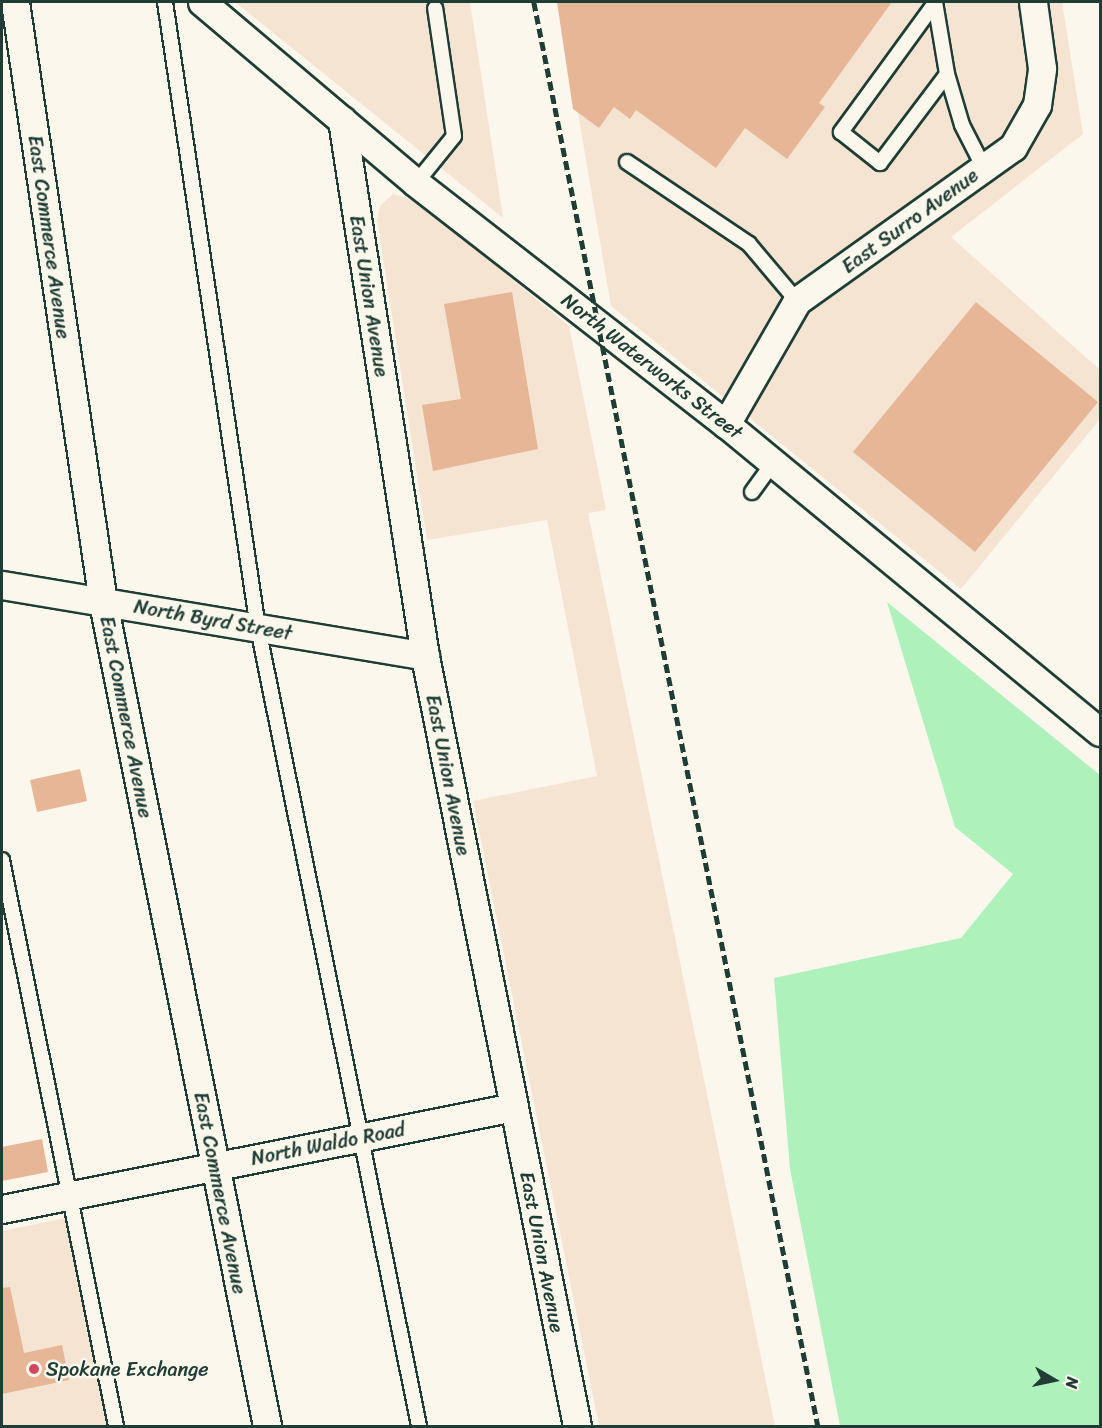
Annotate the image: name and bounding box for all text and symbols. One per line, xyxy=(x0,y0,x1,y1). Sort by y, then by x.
street label: East Commerce Avenue xyxy=(23,134,75,340)
street label: East Surro Avenue xyxy=(837,163,983,279)
street label: East Union Avenue xyxy=(344,213,394,379)
street label: North Waterworks Street xyxy=(557,288,747,444)
street label: North Byrd Street xyxy=(131,594,295,646)
street label: East Commerce Avenue xyxy=(95,614,157,820)
street label: East Union Avenue xyxy=(421,692,475,858)
street label: East Commerce Avenue xyxy=(189,1090,251,1296)
street label: North Waldo Road xyxy=(249,1117,407,1171)
street label: East Union Avenue xyxy=(515,1169,569,1335)
north arrow xyxy=(1024,1350,1084,1410)
place label: Spokane Exchange xyxy=(46,1357,209,1381)
marker: Spokane Exchange xyxy=(27,1362,41,1376)
text: N xyxy=(1057,1375,1087,1391)

